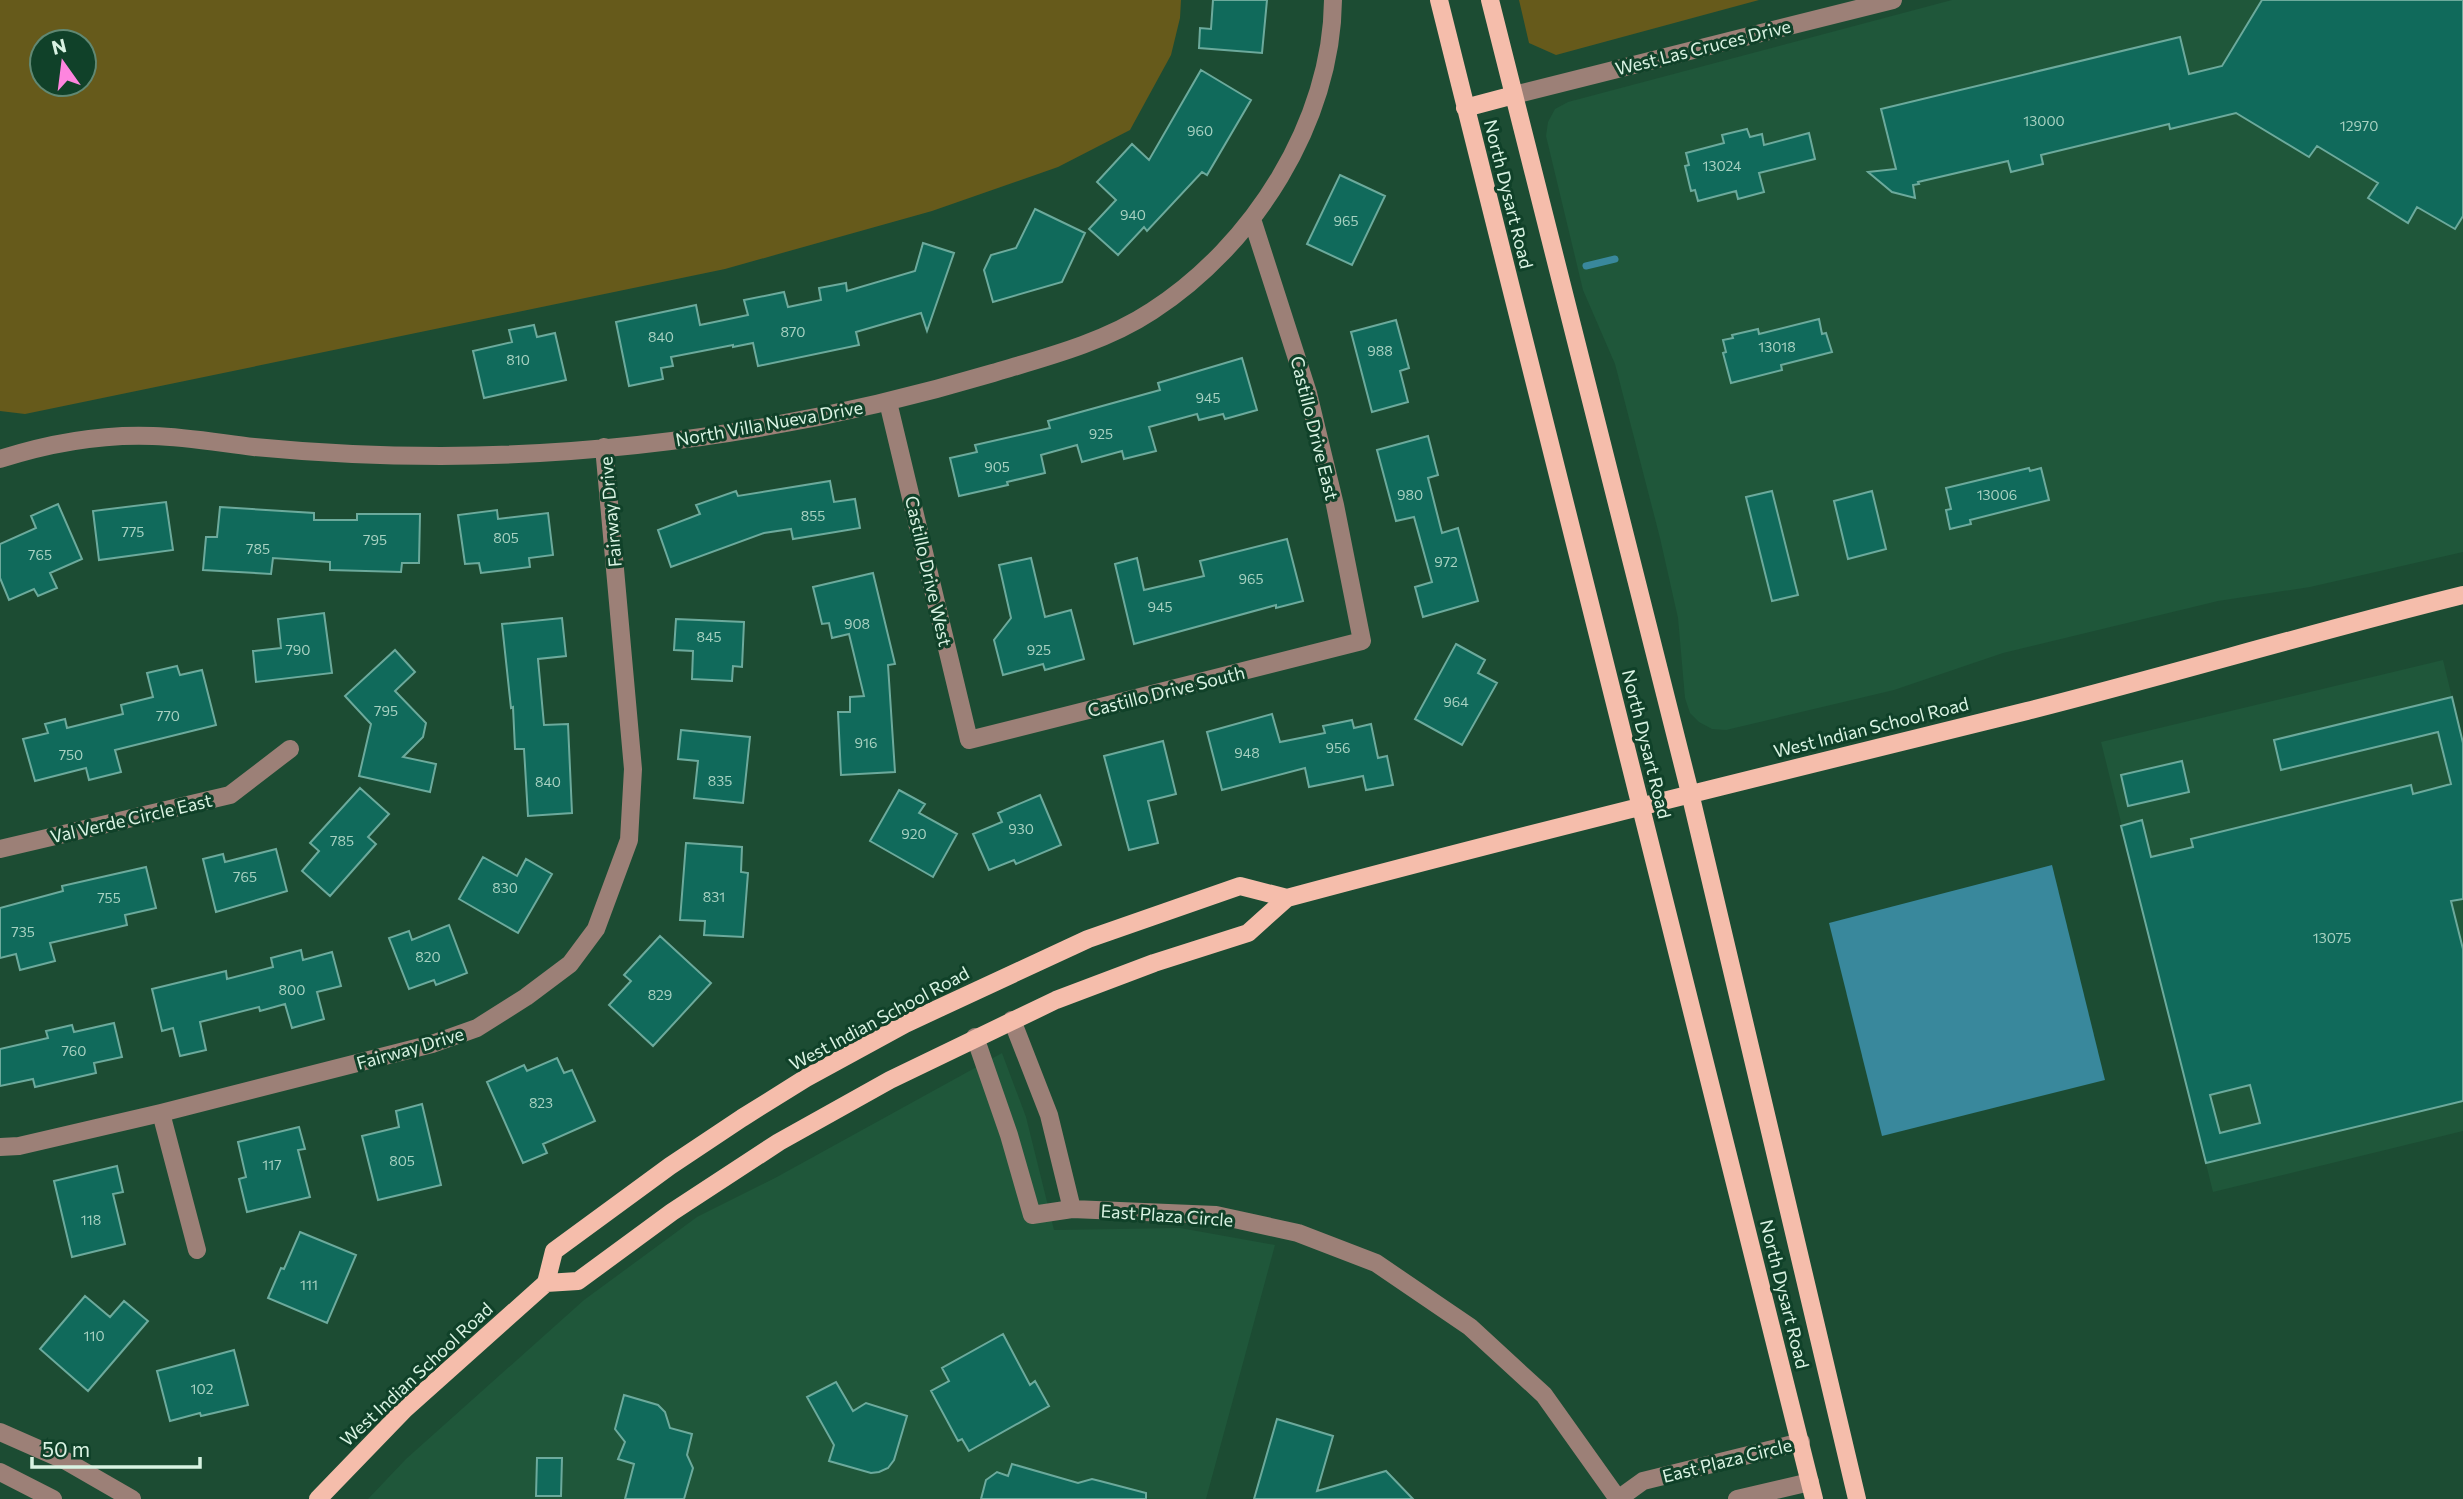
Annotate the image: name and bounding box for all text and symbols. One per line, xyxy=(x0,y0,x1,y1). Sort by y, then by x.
street label: West Las Cruces Drive xyxy=(1613,15,1793,79)
north arrow xyxy=(28,28,98,98)
text: N xyxy=(49,33,68,59)
house number: 13000 xyxy=(2023,112,2065,129)
street label: North Dysart Road xyxy=(1480,117,1538,271)
house number: 12970 xyxy=(2340,117,2378,134)
house number: 960 xyxy=(1187,122,1213,139)
house number: 13024 xyxy=(1703,157,1742,174)
house number: 940 xyxy=(1120,206,1146,223)
house number: 965 xyxy=(1333,212,1359,229)
house number: 870 xyxy=(781,323,805,340)
house number: 840 xyxy=(648,328,674,345)
house number: 13018 xyxy=(1758,338,1796,355)
house number: 988 xyxy=(1367,342,1393,359)
house number: 810 xyxy=(506,351,530,368)
street label: Castillo Drive East xyxy=(1286,354,1344,502)
house number: 945 xyxy=(1196,389,1220,406)
street label: North Villa Nueva Drive xyxy=(674,396,864,450)
house number: 925 xyxy=(1089,425,1113,442)
street label: Fairway Drive xyxy=(594,456,626,568)
house number: 905 xyxy=(984,458,1010,475)
house number: 980 xyxy=(1397,486,1423,503)
house number: 13006 xyxy=(1977,486,2017,503)
street label: Castillo Drive West xyxy=(901,493,957,649)
house number: 855 xyxy=(801,507,825,524)
house number: 775 xyxy=(122,523,144,540)
house number: 805 xyxy=(493,529,519,546)
house number: 795 xyxy=(363,531,387,548)
house number: 785 xyxy=(246,540,270,557)
house number: 765 xyxy=(28,546,52,563)
house number: 972 xyxy=(1434,553,1458,570)
house number: 965 xyxy=(1238,570,1264,587)
house number: 945 xyxy=(1148,598,1172,615)
house number: 908 xyxy=(844,615,870,632)
house number: 845 xyxy=(697,628,721,645)
house number: 790 xyxy=(286,641,311,658)
house number: 925 xyxy=(1027,641,1051,658)
street label: Castillo Drive South xyxy=(1085,661,1247,721)
street label: North Dysart Road xyxy=(1618,667,1676,821)
street label: West Indian School Road xyxy=(1771,692,1971,762)
house number: 964 xyxy=(1443,693,1469,710)
house number: 795 xyxy=(374,702,398,719)
house number: 770 xyxy=(156,707,180,724)
house number: 916 xyxy=(855,734,877,751)
house number: 956 xyxy=(1325,739,1351,756)
house number: 948 xyxy=(1234,744,1260,761)
house number: 750 xyxy=(59,746,83,763)
house number: 835 xyxy=(708,772,732,789)
house number: 840 xyxy=(535,773,561,790)
street label: Val Verde Circle East xyxy=(48,789,214,847)
house number: 930 xyxy=(1008,820,1034,837)
house number: 920 xyxy=(901,825,927,842)
house number: 785 xyxy=(330,832,354,849)
house number: 765 xyxy=(233,868,257,885)
house number: 830 xyxy=(492,879,518,896)
house number: 831 xyxy=(703,888,725,905)
house number: 755 xyxy=(97,889,121,906)
house number: 735 xyxy=(11,923,35,940)
house number: 13075 xyxy=(2313,929,2351,946)
house number: 820 xyxy=(415,948,441,965)
street label: West Indian School Road xyxy=(785,961,973,1075)
house number: 800 xyxy=(279,981,305,998)
house number: 829 xyxy=(648,986,672,1003)
street label: Fairway Drive xyxy=(354,1022,466,1074)
house number: 760 xyxy=(62,1042,87,1059)
house number: 823 xyxy=(529,1094,553,1111)
house number: 805 xyxy=(389,1152,415,1169)
house number: 117 xyxy=(262,1156,282,1173)
street label: East Plaza Circle xyxy=(1100,1199,1234,1231)
house number: 118 xyxy=(81,1211,101,1228)
street label: North Dysart Road xyxy=(1756,1217,1814,1371)
house number: 111 xyxy=(300,1276,318,1293)
street label: West Indian School Road xyxy=(335,1298,497,1450)
house number: 110 xyxy=(83,1327,105,1344)
house number: 102 xyxy=(191,1380,214,1397)
scale bar xyxy=(32,1426,200,1470)
street label: East Plaza Circle xyxy=(1660,1433,1794,1487)
text: 50 m xyxy=(42,1436,90,1461)

